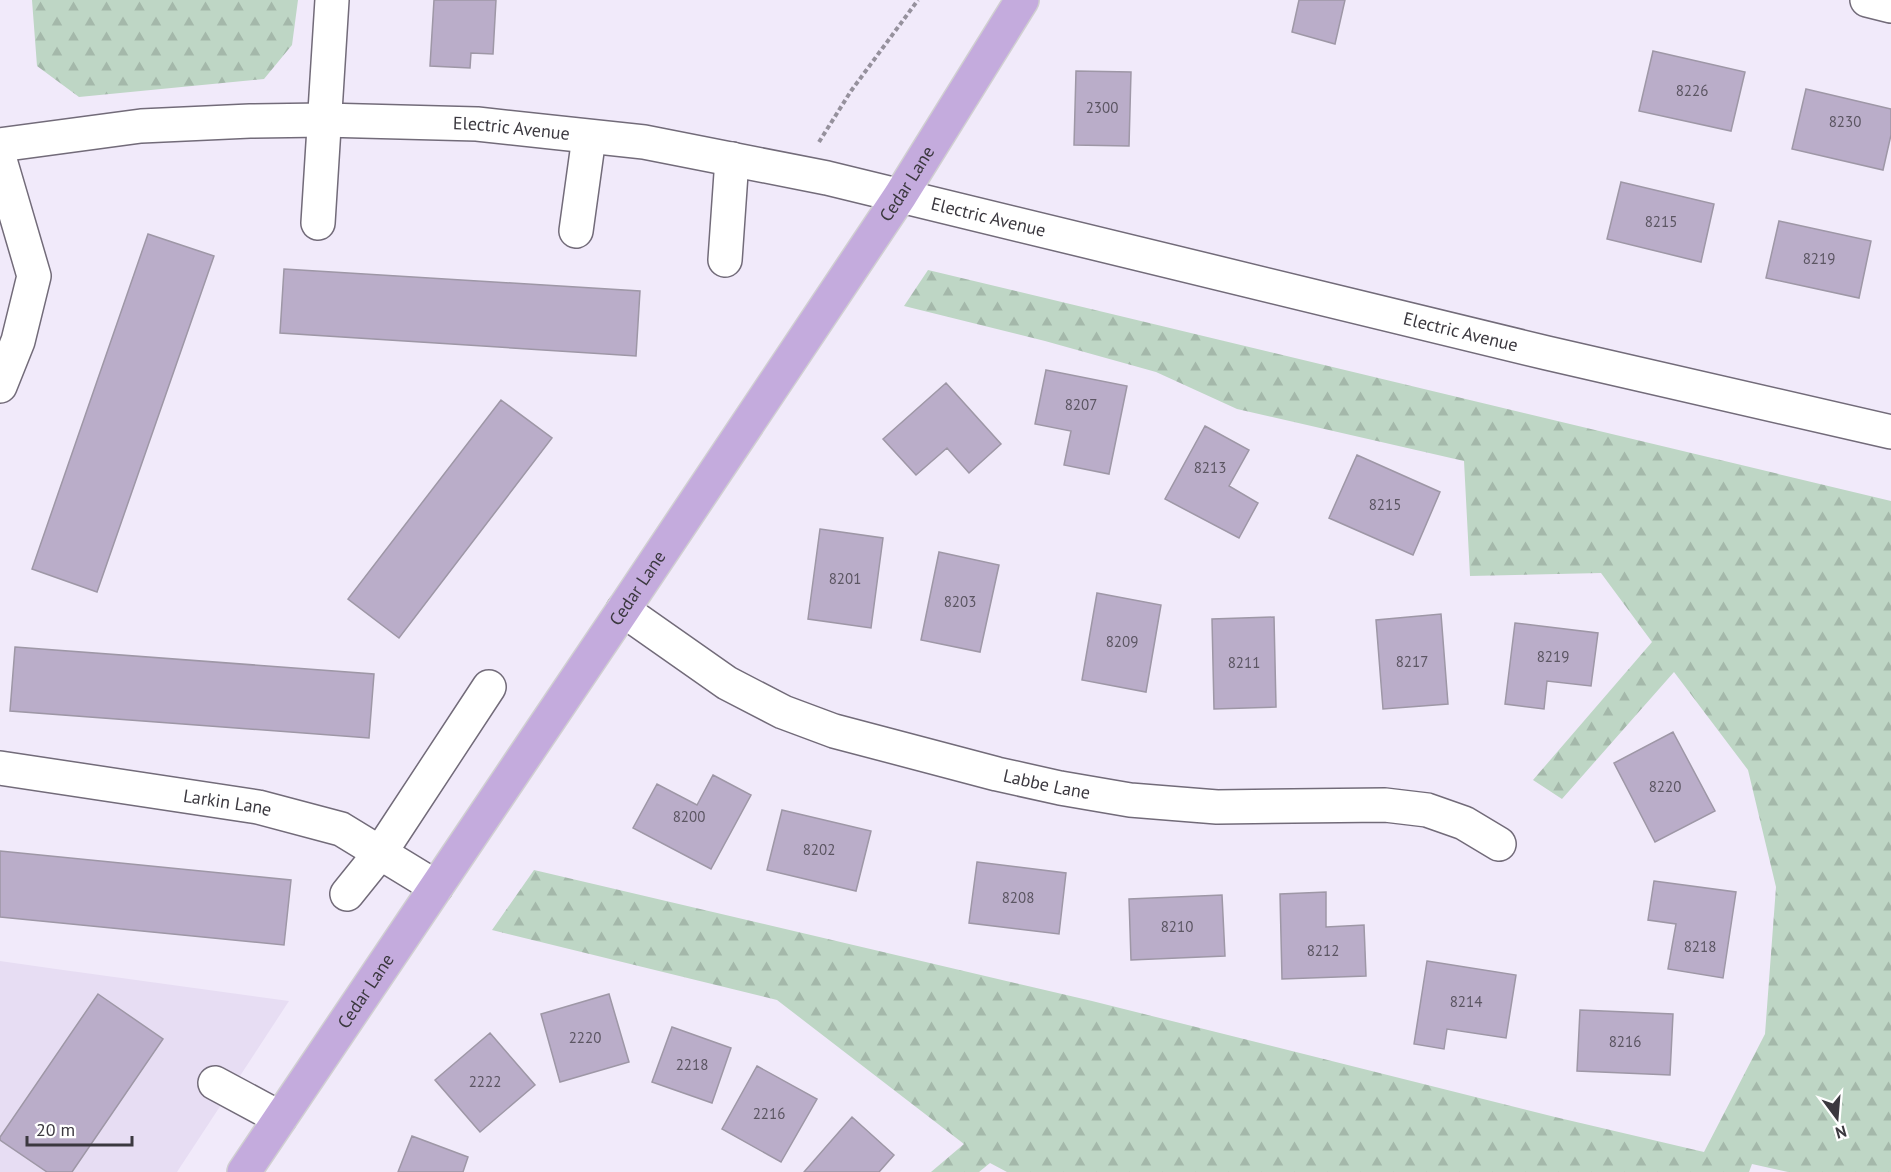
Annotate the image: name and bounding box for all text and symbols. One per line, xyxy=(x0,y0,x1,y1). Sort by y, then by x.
house number: 8226 xyxy=(1676,81,1708,100)
house number: 2300 xyxy=(1086,98,1118,117)
street label: Electric Avenue xyxy=(453,111,571,145)
house number: 8230 xyxy=(1829,112,1861,131)
street label: Cedar Lane xyxy=(874,142,939,226)
street label: Electric Avenue xyxy=(929,192,1048,242)
house number: 8215 xyxy=(1645,212,1677,231)
house number: 8219 xyxy=(1803,249,1835,268)
street label: Electric Avenue xyxy=(1401,307,1520,357)
house number: 8207 xyxy=(1065,395,1097,414)
house number: 8213 xyxy=(1194,458,1226,477)
house number: 8215 xyxy=(1369,495,1401,514)
street label: Cedar Lane xyxy=(604,546,670,630)
house number: 8201 xyxy=(829,569,861,588)
house number: 8203 xyxy=(944,592,976,611)
house number: 8209 xyxy=(1106,632,1138,651)
house number: 8219 xyxy=(1537,647,1569,666)
house number: 8217 xyxy=(1396,652,1428,671)
house number: 8211 xyxy=(1228,653,1260,672)
street label: Labbe Lane xyxy=(1001,764,1092,804)
house number: 8220 xyxy=(1649,777,1681,796)
street label: Larkin Lane xyxy=(182,784,274,821)
house number: 8200 xyxy=(673,807,705,826)
house number: 8202 xyxy=(803,840,835,859)
house number: 8208 xyxy=(1002,888,1034,907)
house number: 8210 xyxy=(1161,917,1193,936)
house number: 8218 xyxy=(1684,937,1716,956)
house number: 8212 xyxy=(1307,941,1339,960)
street label: Cedar Lane xyxy=(332,949,399,1033)
house number: 8214 xyxy=(1450,992,1482,1011)
house number: 2220 xyxy=(569,1028,601,1047)
house number: 8216 xyxy=(1609,1032,1641,1051)
house number: 2218 xyxy=(676,1055,708,1074)
house number: 2222 xyxy=(469,1072,501,1091)
north arrow xyxy=(1807,1088,1867,1148)
house number: 2216 xyxy=(753,1104,785,1123)
scale bar xyxy=(27,1109,132,1147)
text: 20 m xyxy=(36,1118,75,1141)
text: N xyxy=(1833,1121,1849,1143)

